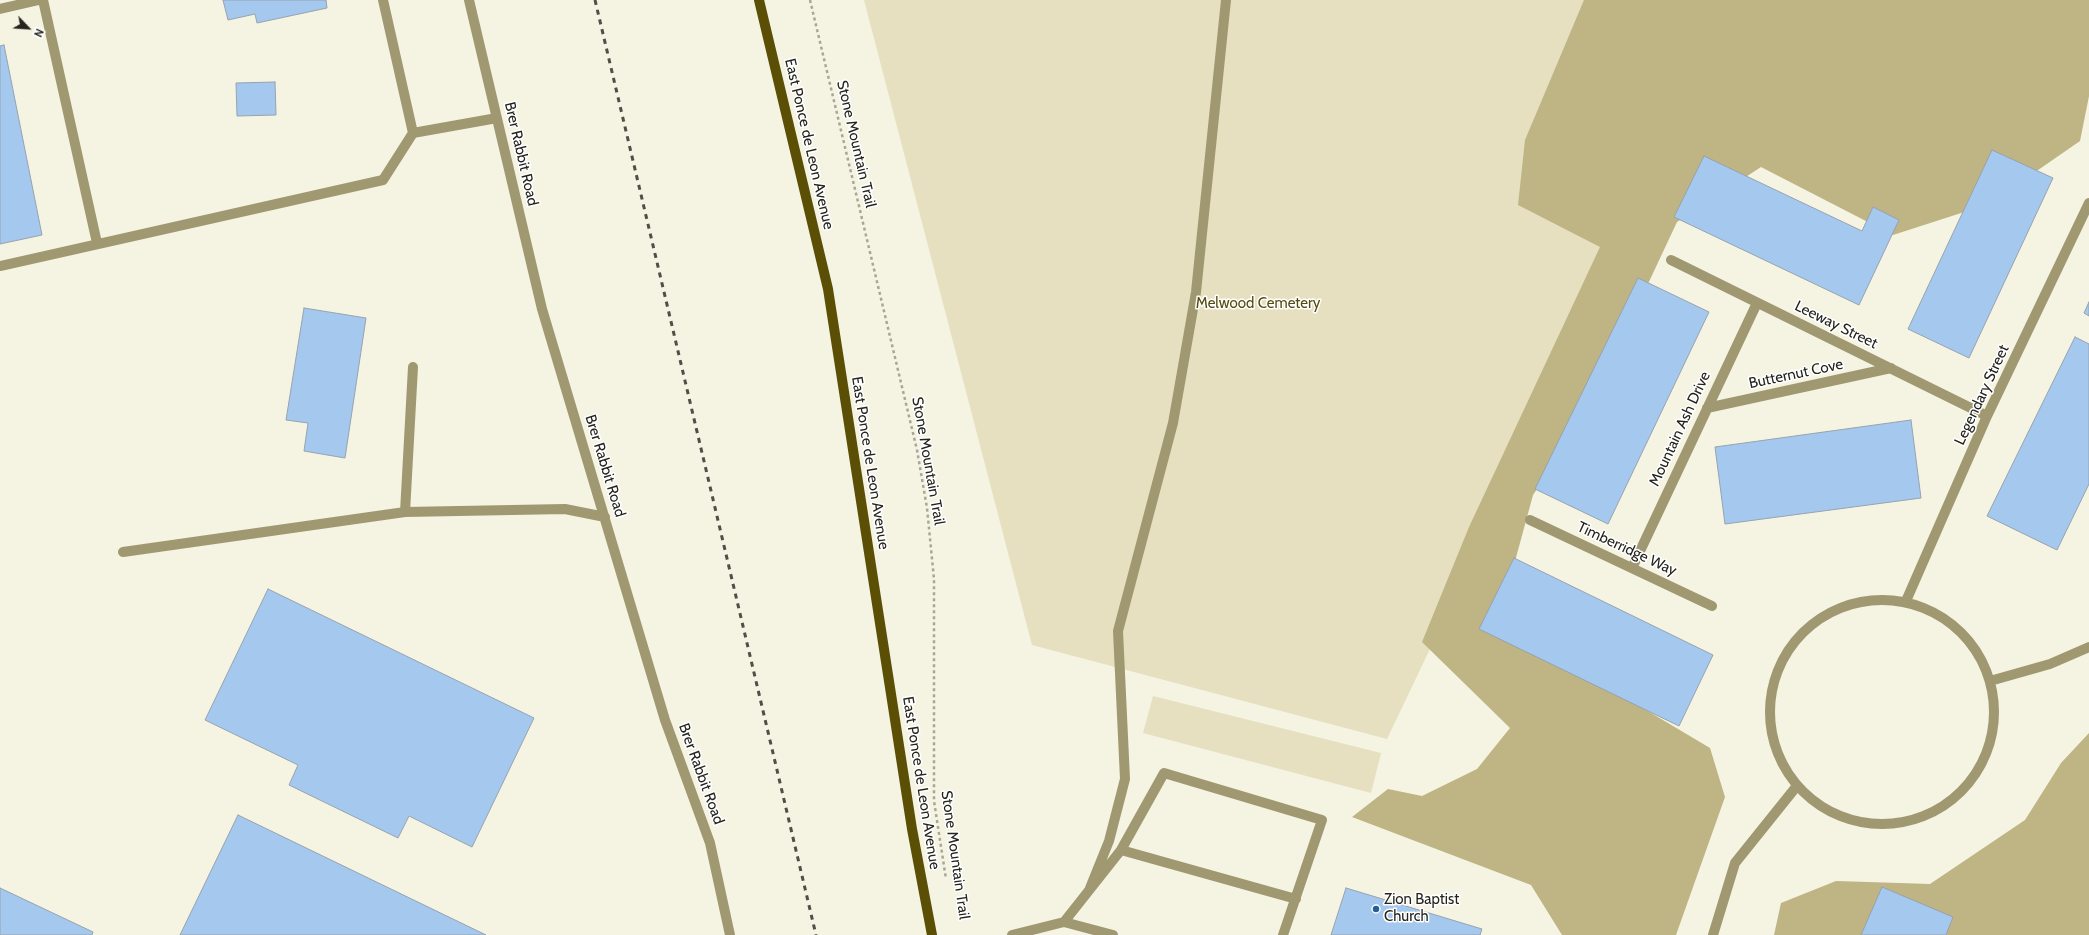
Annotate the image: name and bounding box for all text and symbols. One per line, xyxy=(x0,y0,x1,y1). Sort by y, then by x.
north arrow xyxy=(8,8,48,48)
text: N xyxy=(31,27,47,40)
street label: East Ponce de Leon Avenue xyxy=(781,57,837,231)
street label: Stone Mountain Trail xyxy=(833,79,879,209)
street label: Brer Rabbit Road xyxy=(500,100,542,208)
park label: Melwood Cemetery xyxy=(1196,295,1320,313)
street label: Leeway Street xyxy=(1792,297,1880,353)
street label: Legendary Street xyxy=(1951,342,2013,448)
street label: Butternut Cove xyxy=(1747,355,1845,393)
street label: Mountain Ash Drive xyxy=(1646,369,1714,489)
street label: East Ponce de Leon Avenue xyxy=(847,375,893,551)
street label: Stone Mountain Trail xyxy=(908,395,948,527)
street label: Brer Rabbit Road xyxy=(581,413,629,519)
street label: Timberridge Way xyxy=(1574,518,1680,580)
street label: East Ponce de Leon Avenue xyxy=(898,695,944,871)
street label: Brer Rabbit Road xyxy=(674,721,728,827)
street label: Stone Mountain Trail xyxy=(937,789,973,921)
place label: Zion Baptist Church xyxy=(1384,891,1459,926)
marker: Zion Baptist Church xyxy=(1371,904,1381,914)

